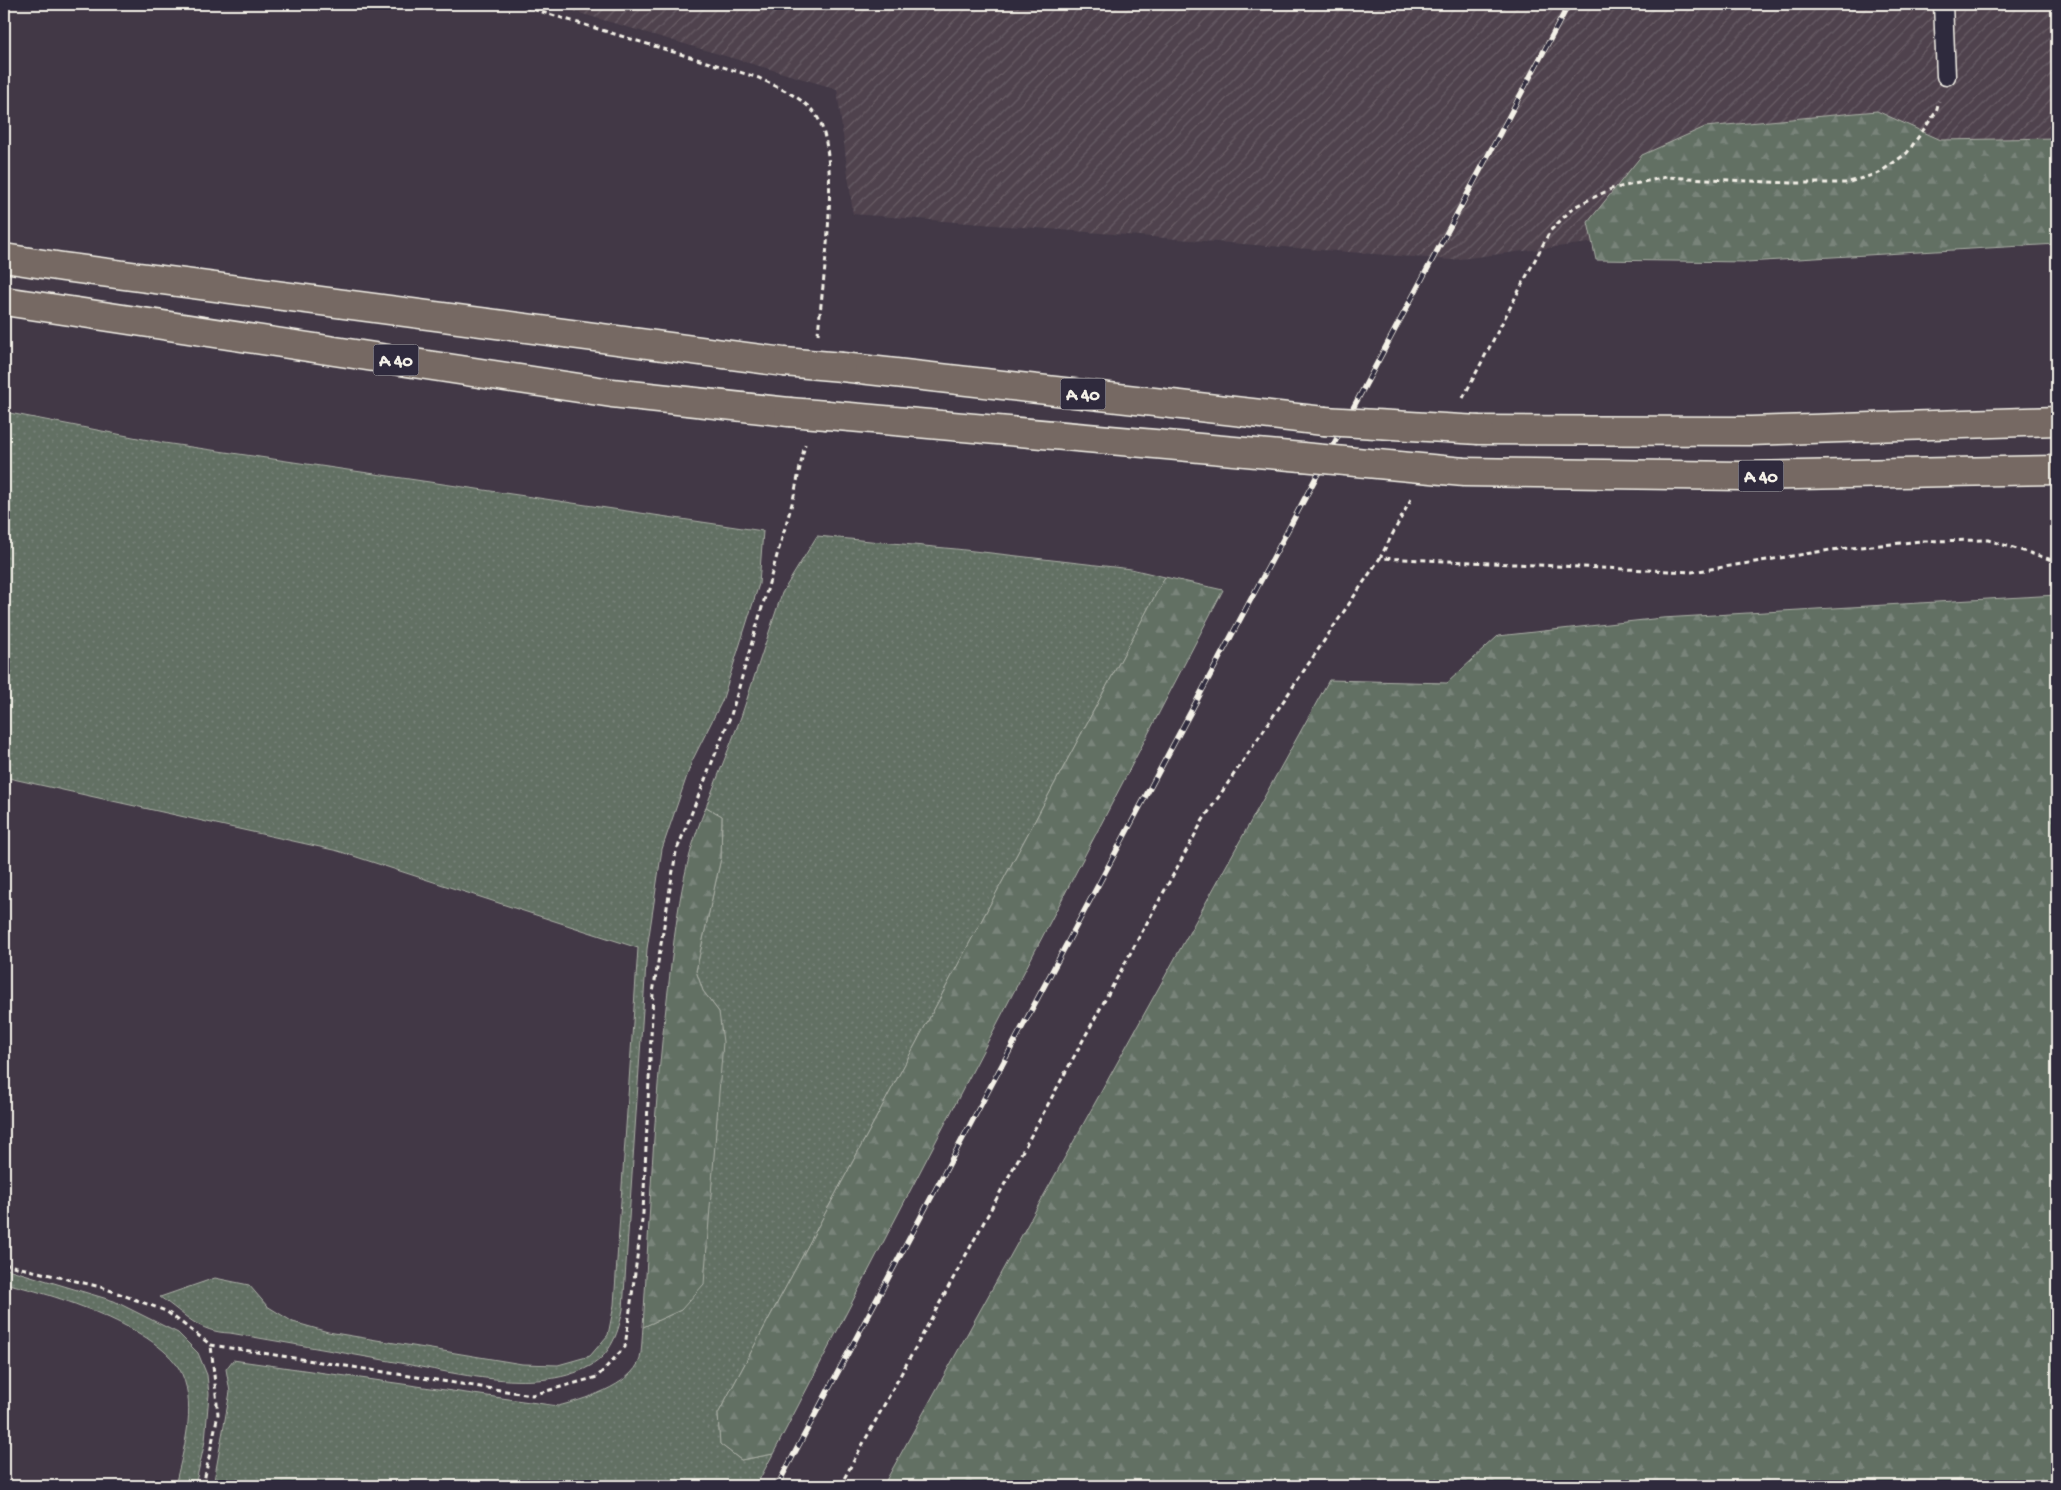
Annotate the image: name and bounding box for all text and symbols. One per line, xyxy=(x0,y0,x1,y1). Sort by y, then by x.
road number: A 40 xyxy=(374,344,418,376)
road number: A 40 xyxy=(1060,378,1106,409)
road number: A 40 xyxy=(1738,461,1784,492)

